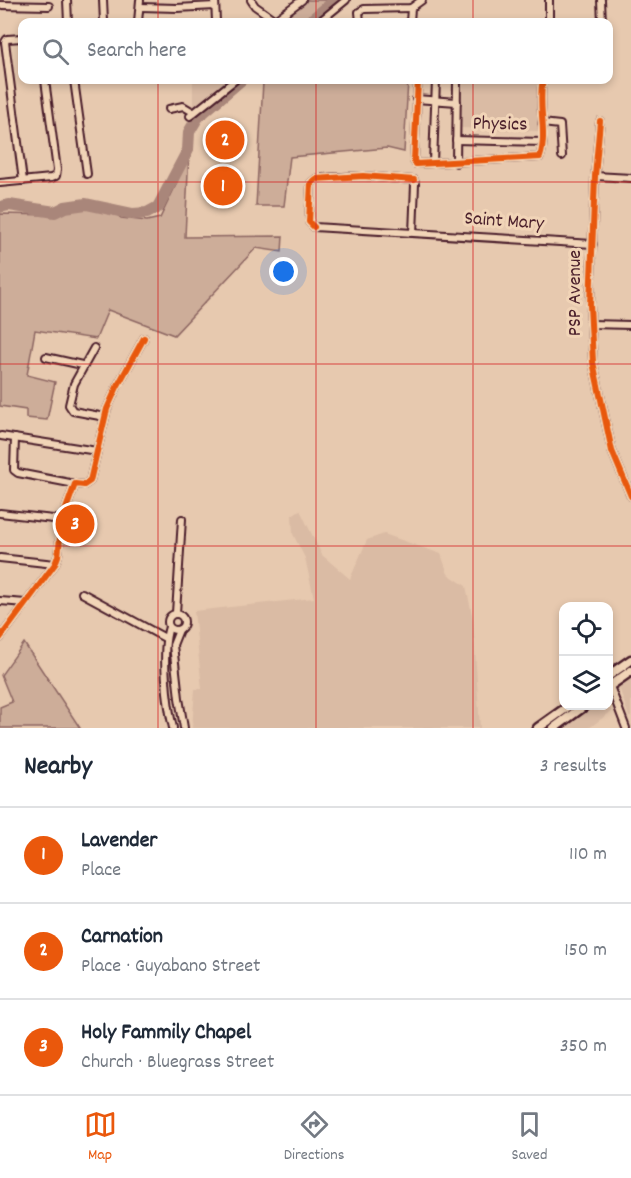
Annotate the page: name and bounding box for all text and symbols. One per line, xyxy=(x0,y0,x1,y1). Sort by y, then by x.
search box xyxy=(18,18,613,84)
icon: search xyxy=(39,35,72,68)
text: Search here xyxy=(87,36,186,67)
street label: Physics xyxy=(472,111,528,139)
pin: 2 xyxy=(206,118,244,162)
pin: 1 xyxy=(204,164,242,208)
street label: Saint Mary xyxy=(463,205,546,239)
street label: PSP Avenue xyxy=(562,250,590,336)
your location xyxy=(269,257,298,286)
pin: 3 xyxy=(56,502,94,546)
map controls xyxy=(559,602,613,710)
button: locate xyxy=(559,602,613,656)
button: layers xyxy=(559,656,613,710)
text: Nearby xyxy=(24,749,92,786)
text: 3 results xyxy=(540,753,607,781)
text: Lavender xyxy=(81,826,158,857)
text: 1 xyxy=(41,841,46,869)
text: 110 m xyxy=(569,841,607,869)
text: Place xyxy=(81,857,121,885)
text: Carnation xyxy=(81,922,163,953)
text: 2 xyxy=(39,937,48,965)
text: 150 m xyxy=(564,937,607,965)
text: Place · Guyabano Street xyxy=(81,953,260,981)
text: Holy Fammily Chapel xyxy=(81,1018,251,1049)
text: 3 xyxy=(39,1033,48,1061)
text: 350 m xyxy=(560,1033,607,1061)
text: Church · Bluegrass Street xyxy=(81,1049,274,1077)
tab: Map xyxy=(84,1108,117,1167)
tab: Directions xyxy=(284,1108,344,1167)
tab: Saved xyxy=(512,1108,547,1167)

